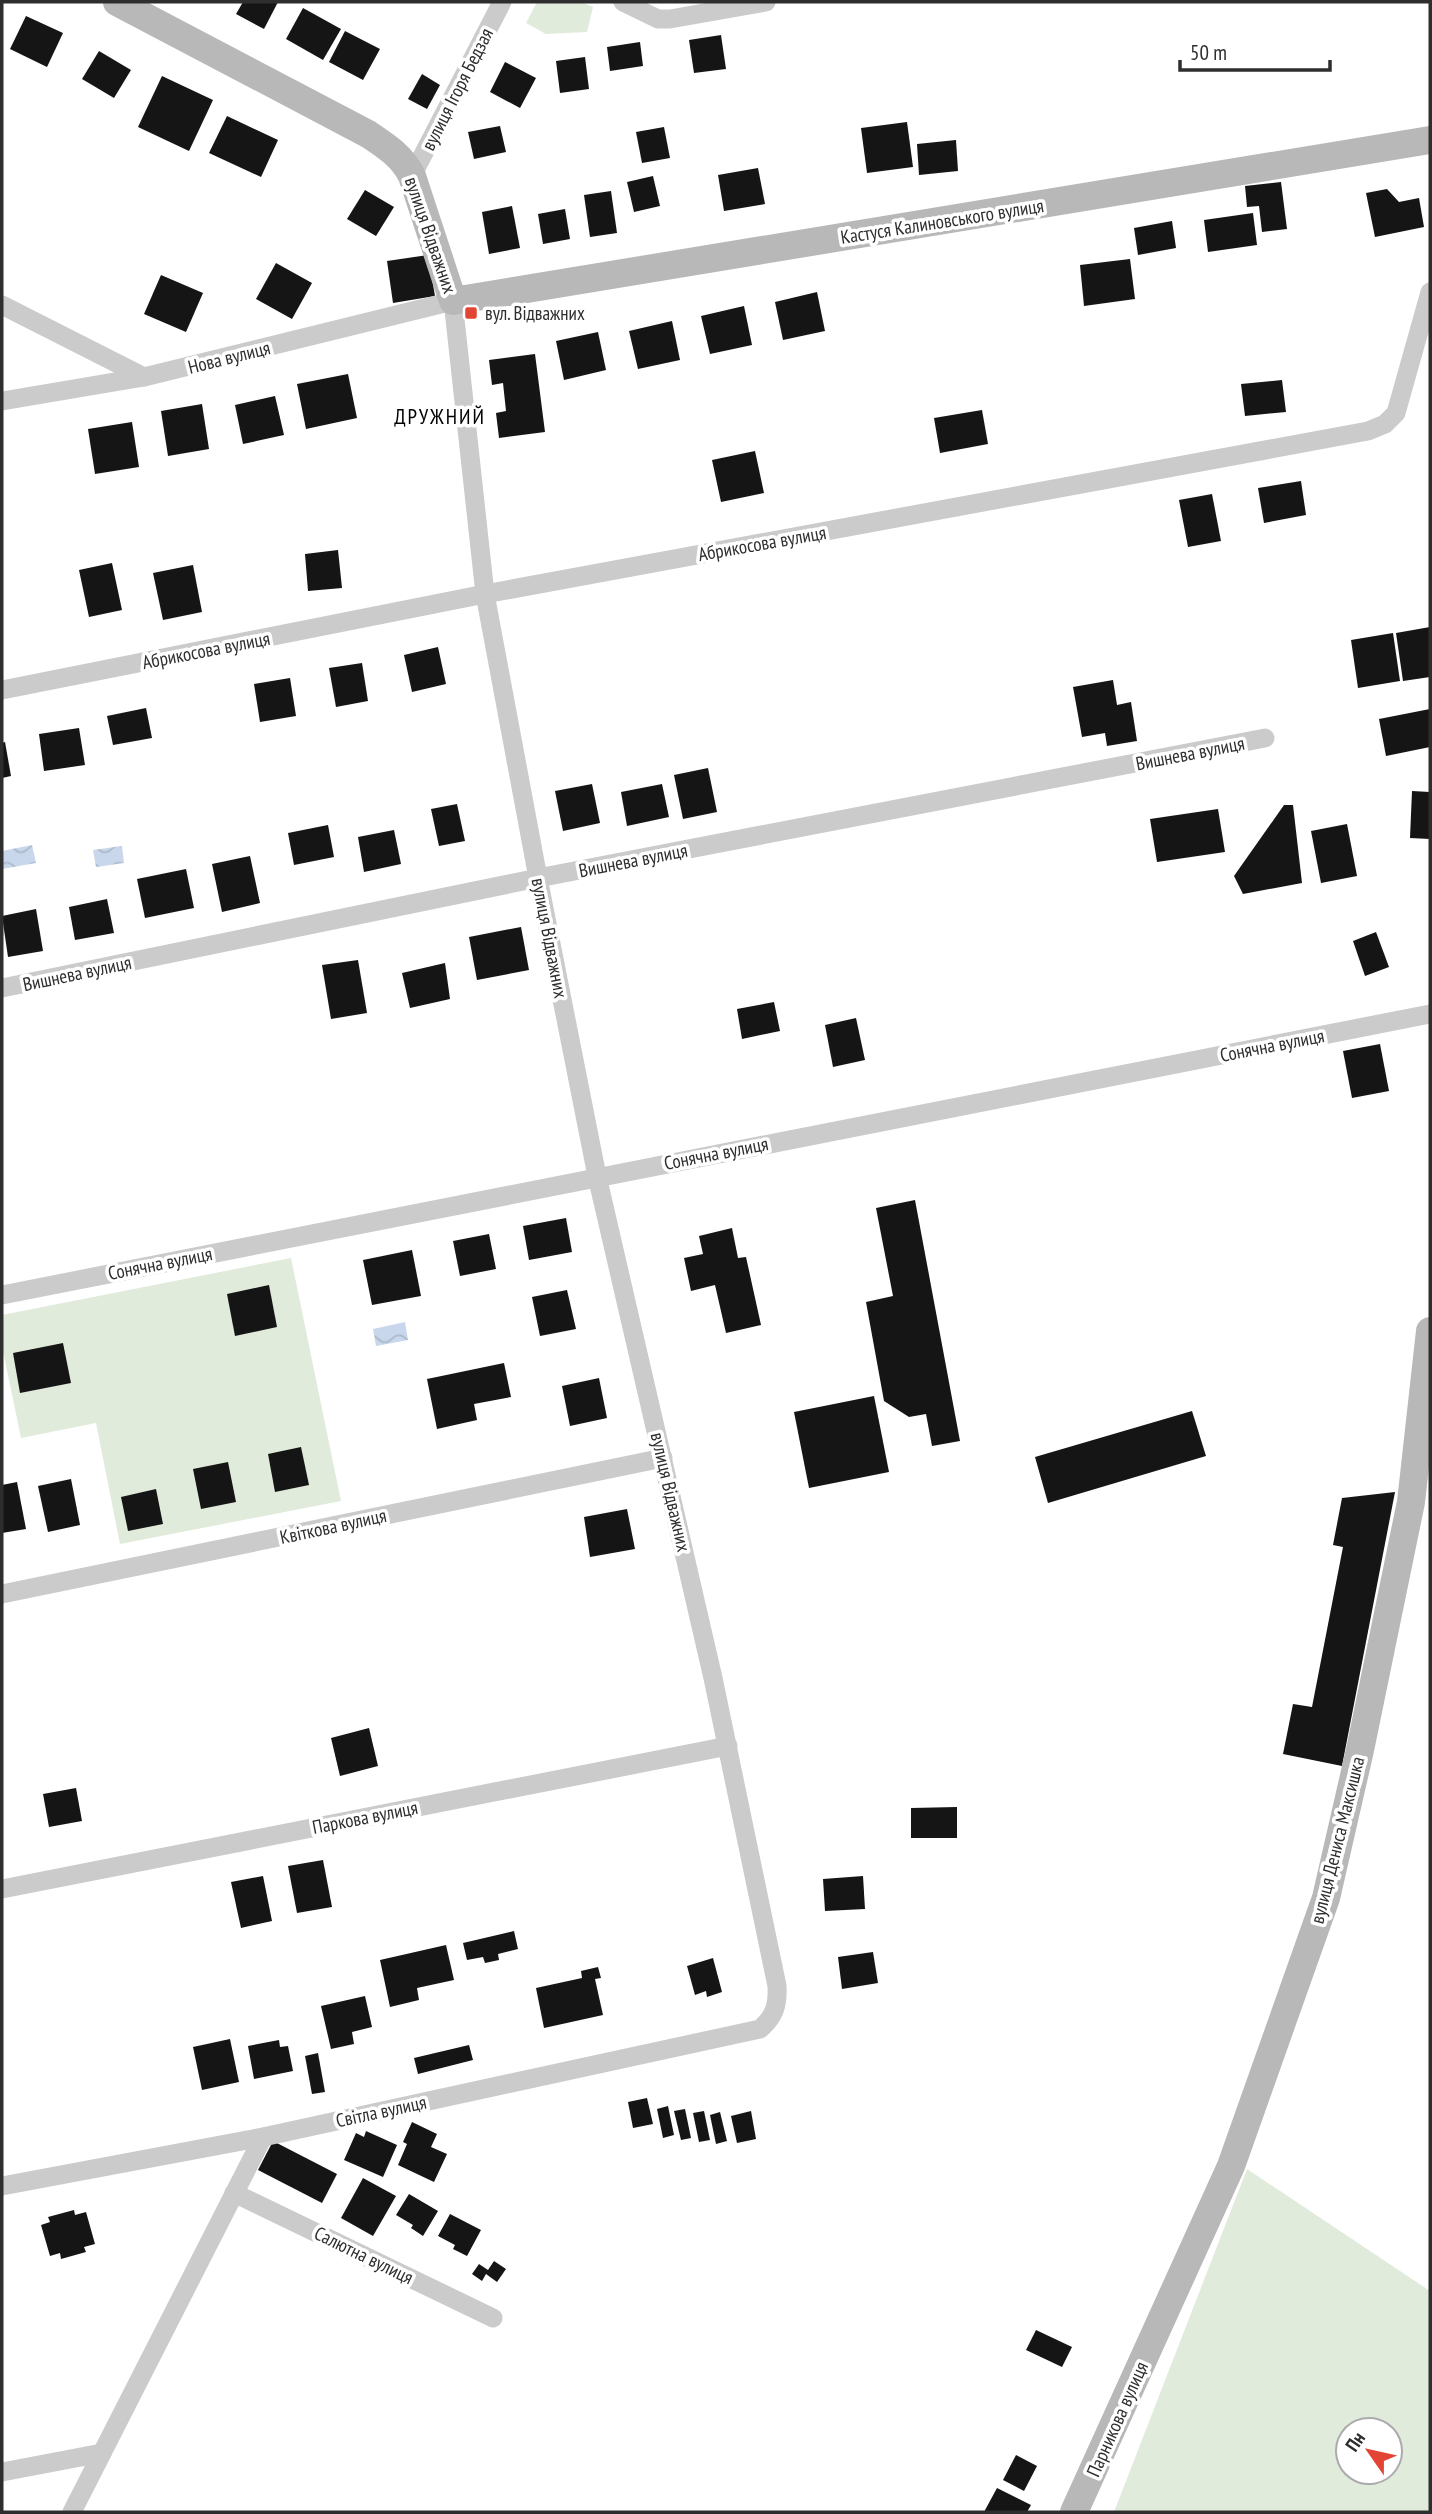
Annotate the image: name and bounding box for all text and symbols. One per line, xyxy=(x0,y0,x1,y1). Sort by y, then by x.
street label: вулиця Ігоря Бедзая xyxy=(416,24,498,154)
scale bar xyxy=(1180,28,1330,72)
text: 50 m xyxy=(1190,39,1227,66)
street label: вулиця Відважних xyxy=(400,174,462,297)
street label: Кастуся Калиновського вулиця xyxy=(839,193,1045,249)
place label: вул. Відважних xyxy=(485,301,585,325)
marker: вул. Відважних xyxy=(463,305,479,321)
street label: Нова вулиця xyxy=(185,335,273,379)
district label: ДРУЖНИЙ xyxy=(394,403,486,430)
street label: Абрикосова вулиця xyxy=(696,520,828,566)
street label: Абрикосова вулиця xyxy=(140,626,272,674)
street label: Вишнева вулиця xyxy=(1134,731,1246,775)
street label: Вишнева вулиця xyxy=(577,838,689,882)
street label: вулиця Відважних xyxy=(527,876,573,1000)
street label: Вишнева вулиця xyxy=(21,950,133,996)
street label: Сонячна вулиця xyxy=(1218,1023,1326,1067)
street label: Сонячна вулиця xyxy=(662,1131,770,1175)
street label: Сонячна вулиця xyxy=(106,1241,214,1285)
street label: вулиця Відважних xyxy=(646,1430,696,1554)
street label: Квіткова вулиця xyxy=(278,1503,388,1549)
street label: вулиця Дениса Максишка xyxy=(1305,1754,1369,1926)
street label: Паркова вулиця xyxy=(310,1795,420,1839)
street label: Світла вулиця xyxy=(334,2090,428,2132)
street label: Салютна вулиця xyxy=(311,2221,417,2289)
street label: Парникова вулиця xyxy=(1081,2358,1153,2480)
north arrow xyxy=(1334,2416,1404,2486)
text: Пн xyxy=(1340,2427,1370,2456)

